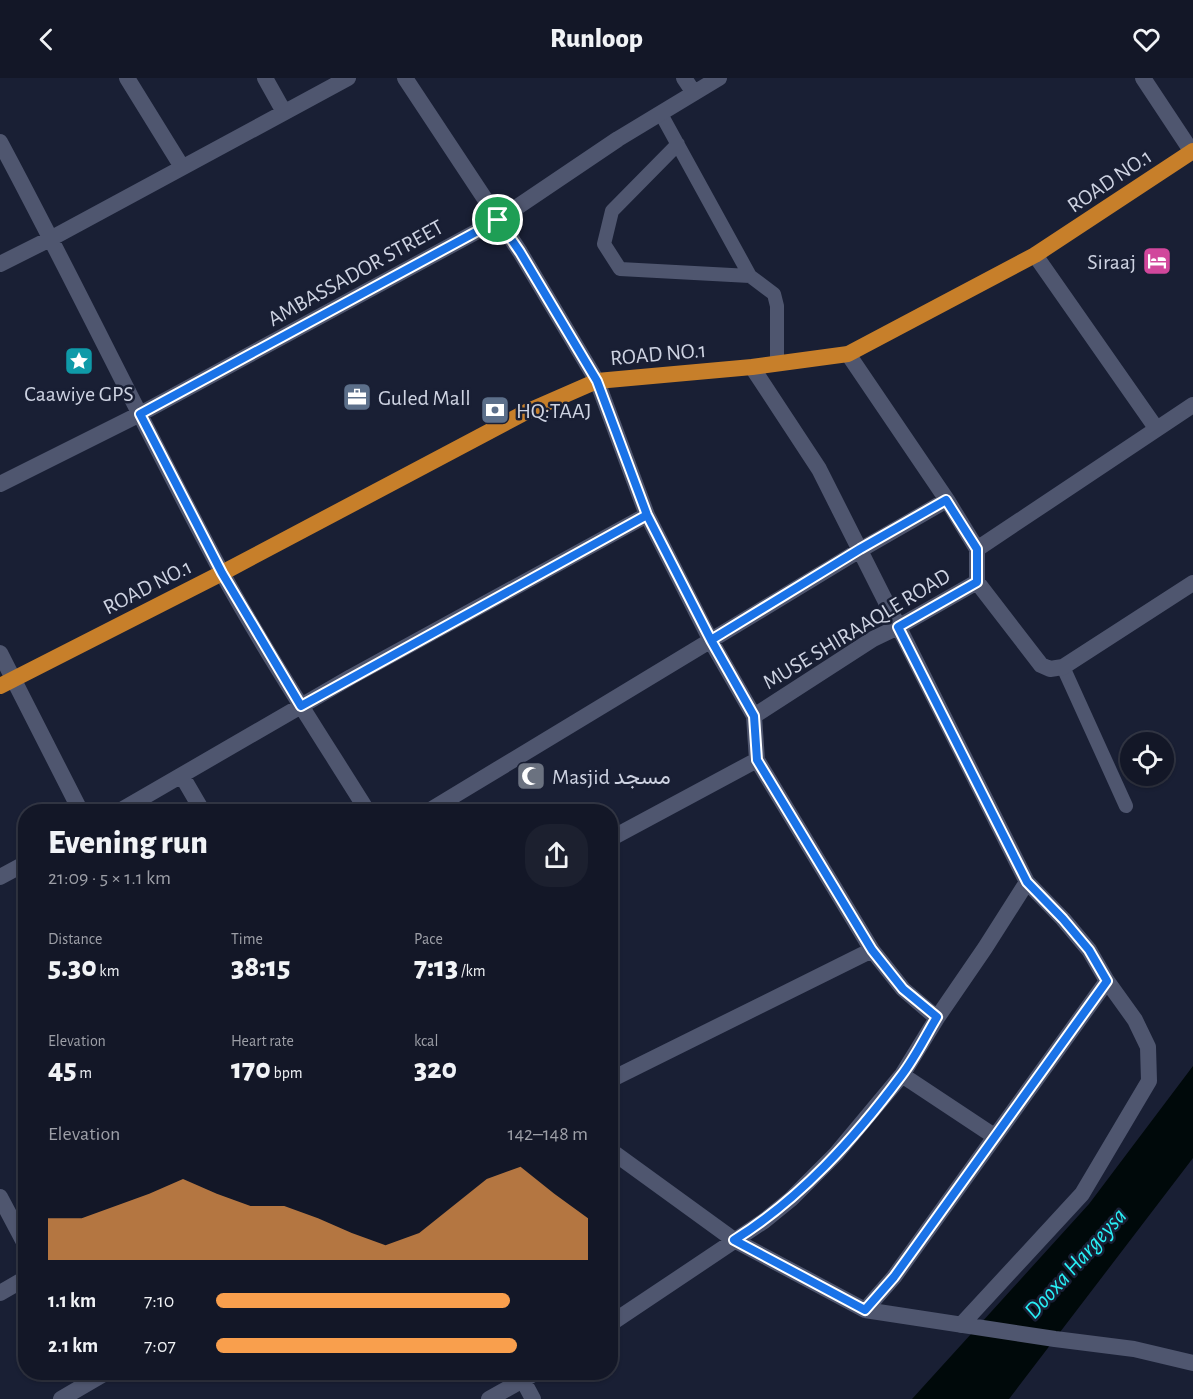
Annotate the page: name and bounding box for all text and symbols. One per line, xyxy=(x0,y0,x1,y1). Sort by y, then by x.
icon: back xyxy=(30,23,63,56)
icon: heart xyxy=(1130,23,1163,56)
text: Runloop xyxy=(550,25,643,52)
street label: ROAD NO.1 xyxy=(1063,145,1156,217)
pin xyxy=(472,194,523,245)
icon: arrive xyxy=(481,203,514,236)
street label: AMBASSADOR STREET xyxy=(264,215,447,330)
hotel icon: Siraaj xyxy=(1141,245,1173,277)
place label: Siraaj xyxy=(1087,251,1136,273)
street label: ROAD NO.1 xyxy=(609,339,707,369)
place icon: Caawiye GPS xyxy=(63,345,95,377)
office icon: Guled Mall xyxy=(341,381,373,413)
place label: Caawiye GPS xyxy=(24,383,134,405)
place label: Guled Mall xyxy=(378,387,471,409)
bank icon: HQ:TAAJ xyxy=(479,394,511,426)
place label: HQ:TAAJ xyxy=(516,400,592,422)
street label: ROAD NO.1 xyxy=(99,555,195,619)
street label: MUSE SHIRAAQLE ROAD xyxy=(759,564,954,694)
map controls xyxy=(1120,732,1174,786)
button: locate xyxy=(1120,732,1174,786)
mosque icon: Masjid مسجد xyxy=(515,760,547,792)
place label: Masjid مسجد xyxy=(552,766,671,789)
button: share xyxy=(525,824,588,887)
text: Evening run xyxy=(48,827,208,860)
text: 21:09 · 5 × 1.1 km xyxy=(48,868,171,888)
text: Distance xyxy=(48,931,102,947)
text: Time xyxy=(231,931,263,947)
text: Pace xyxy=(414,931,443,947)
text: 5.30 xyxy=(48,952,97,982)
text: 38:15 xyxy=(231,952,290,982)
text: 7:13 xyxy=(414,952,458,982)
text: km xyxy=(97,963,119,979)
text: /km xyxy=(458,963,486,979)
text: Elevation xyxy=(48,1033,106,1049)
text: Heart rate xyxy=(231,1033,294,1049)
text: kcal xyxy=(414,1033,438,1049)
text: 45 xyxy=(48,1054,77,1084)
text: 170 xyxy=(231,1054,271,1084)
text: 320 xyxy=(414,1054,457,1084)
text: m xyxy=(77,1065,92,1081)
text: bpm xyxy=(271,1065,302,1081)
text: Elevation xyxy=(48,1124,120,1144)
text: 142–148 m xyxy=(508,1124,588,1144)
water label: Dooxa Hargeysa xyxy=(1020,1204,1131,1324)
text: 1.1 km xyxy=(48,1291,96,1311)
text: 7:10 xyxy=(144,1291,174,1311)
text: 2.1 km xyxy=(48,1336,98,1356)
text: 7:07 xyxy=(144,1336,176,1356)

